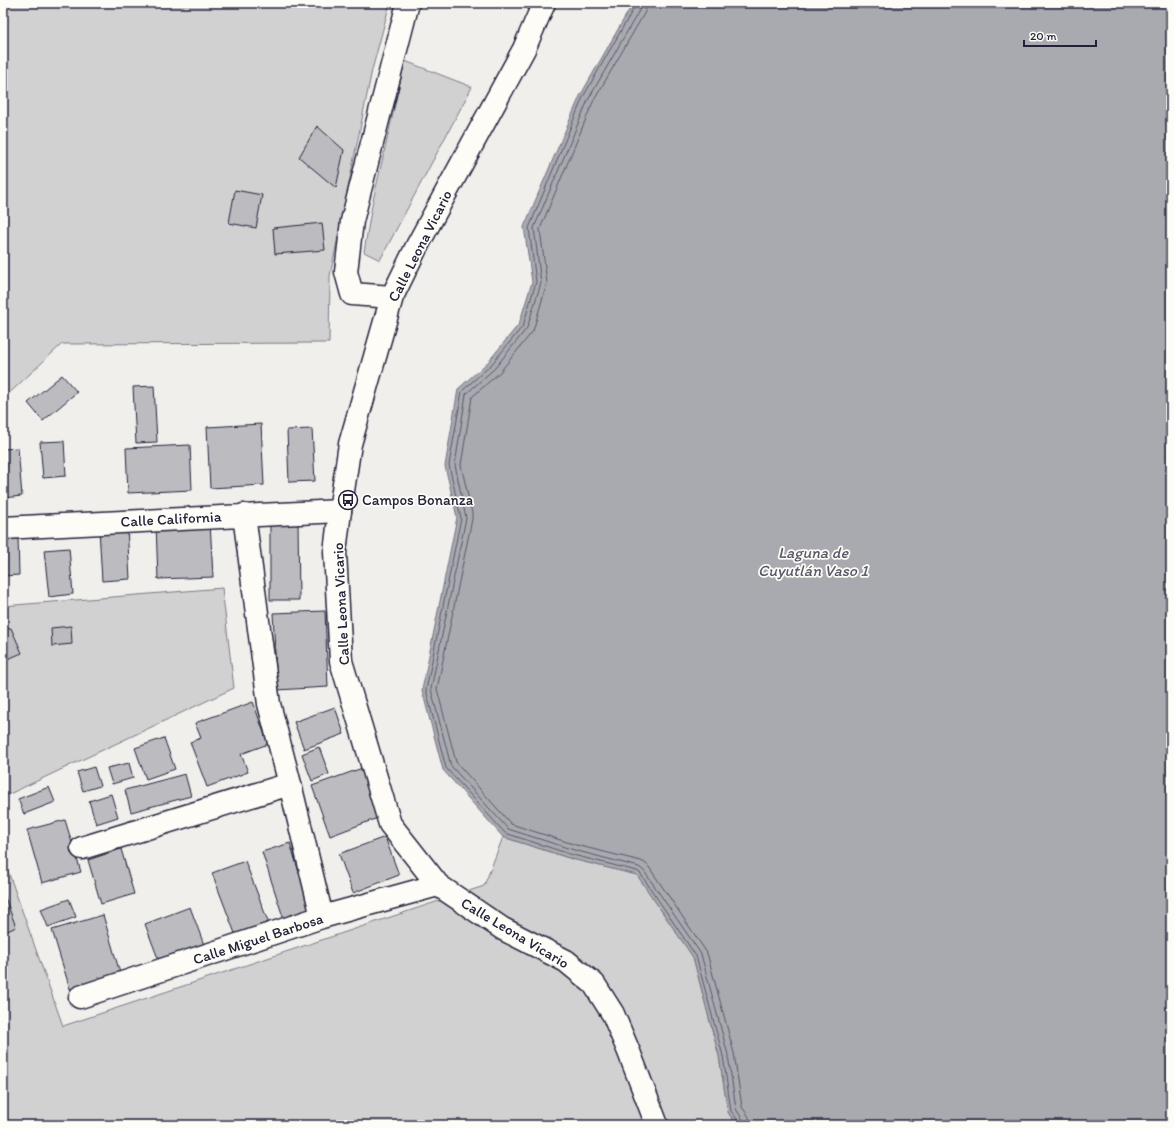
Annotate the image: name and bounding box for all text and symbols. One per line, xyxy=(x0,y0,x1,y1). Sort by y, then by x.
scale bar xyxy=(1024,22,1096,48)
text: 20 m xyxy=(1030,29,1057,43)
street label: Calle Leona Vicario xyxy=(384,187,456,305)
bus stop icon: Campos Bonanza xyxy=(337,489,359,511)
place label: Campos Bonanza xyxy=(362,491,474,509)
street label: Calle California xyxy=(120,507,222,531)
street label: Calle Leona Vicario xyxy=(329,542,353,666)
water label: Laguna de Cuyutlán Vaso 1 xyxy=(758,543,869,580)
street label: Calle Leona Vicario xyxy=(458,894,572,972)
street label: Calle Miguel Barbosa xyxy=(191,909,326,969)

